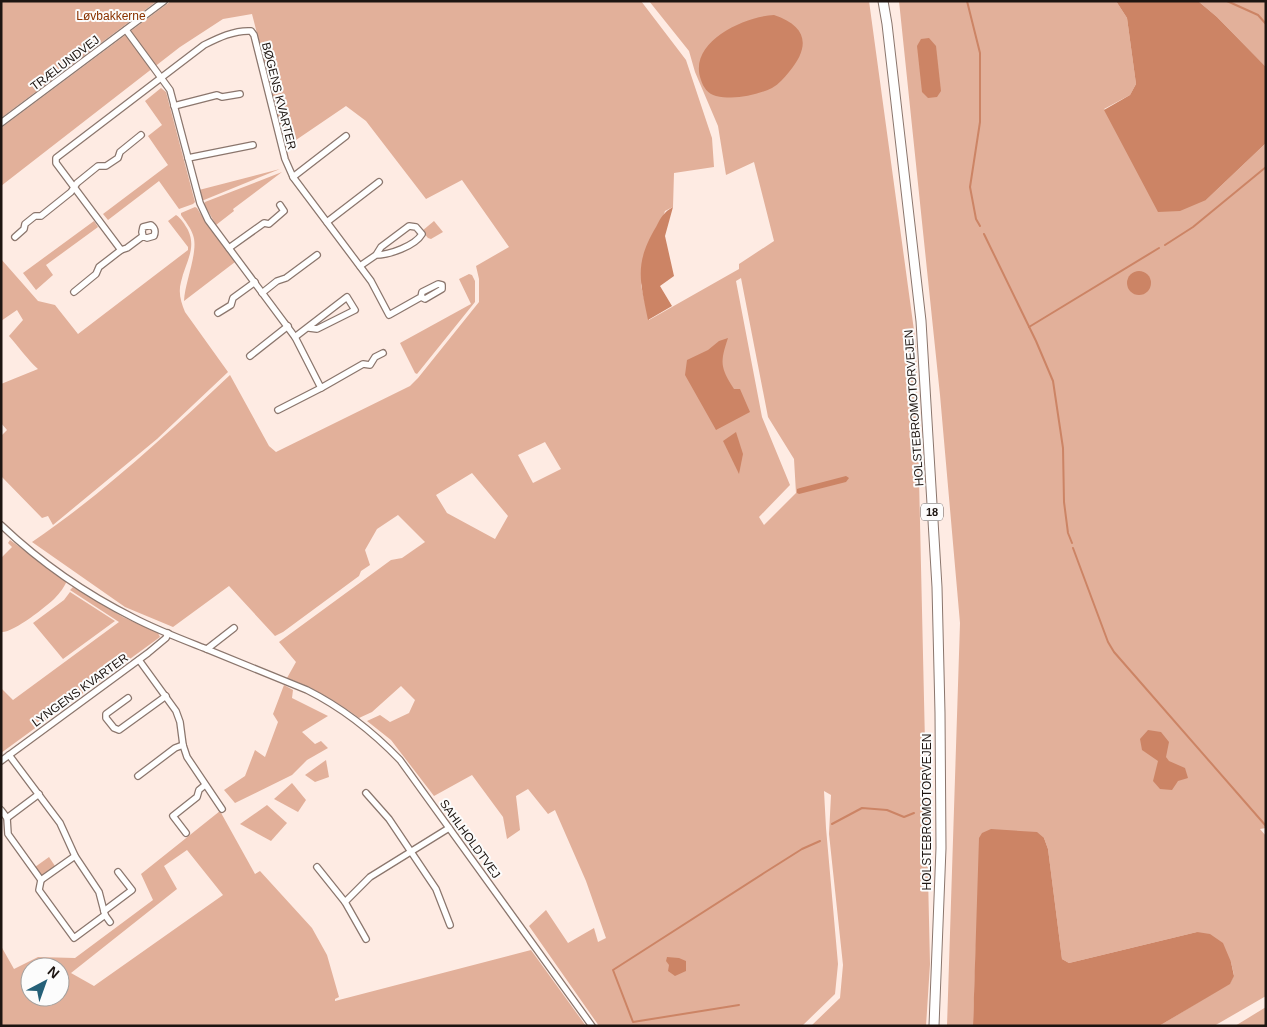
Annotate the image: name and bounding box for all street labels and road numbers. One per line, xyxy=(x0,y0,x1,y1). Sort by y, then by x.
street label: TRÆLUNDVEJ xyxy=(28,33,102,93)
street label: BØGENS KVARTER xyxy=(259,41,299,152)
street label: HOLSTEBROMOTORVEJEN xyxy=(902,329,926,487)
road number: 18 xyxy=(921,504,943,520)
street label: LYNGENS KVARTER xyxy=(29,650,131,730)
street label: HOLSTEBROMOTORVEJEN xyxy=(920,734,934,890)
street label: SAHLHOLDTVEJ xyxy=(437,797,503,881)

